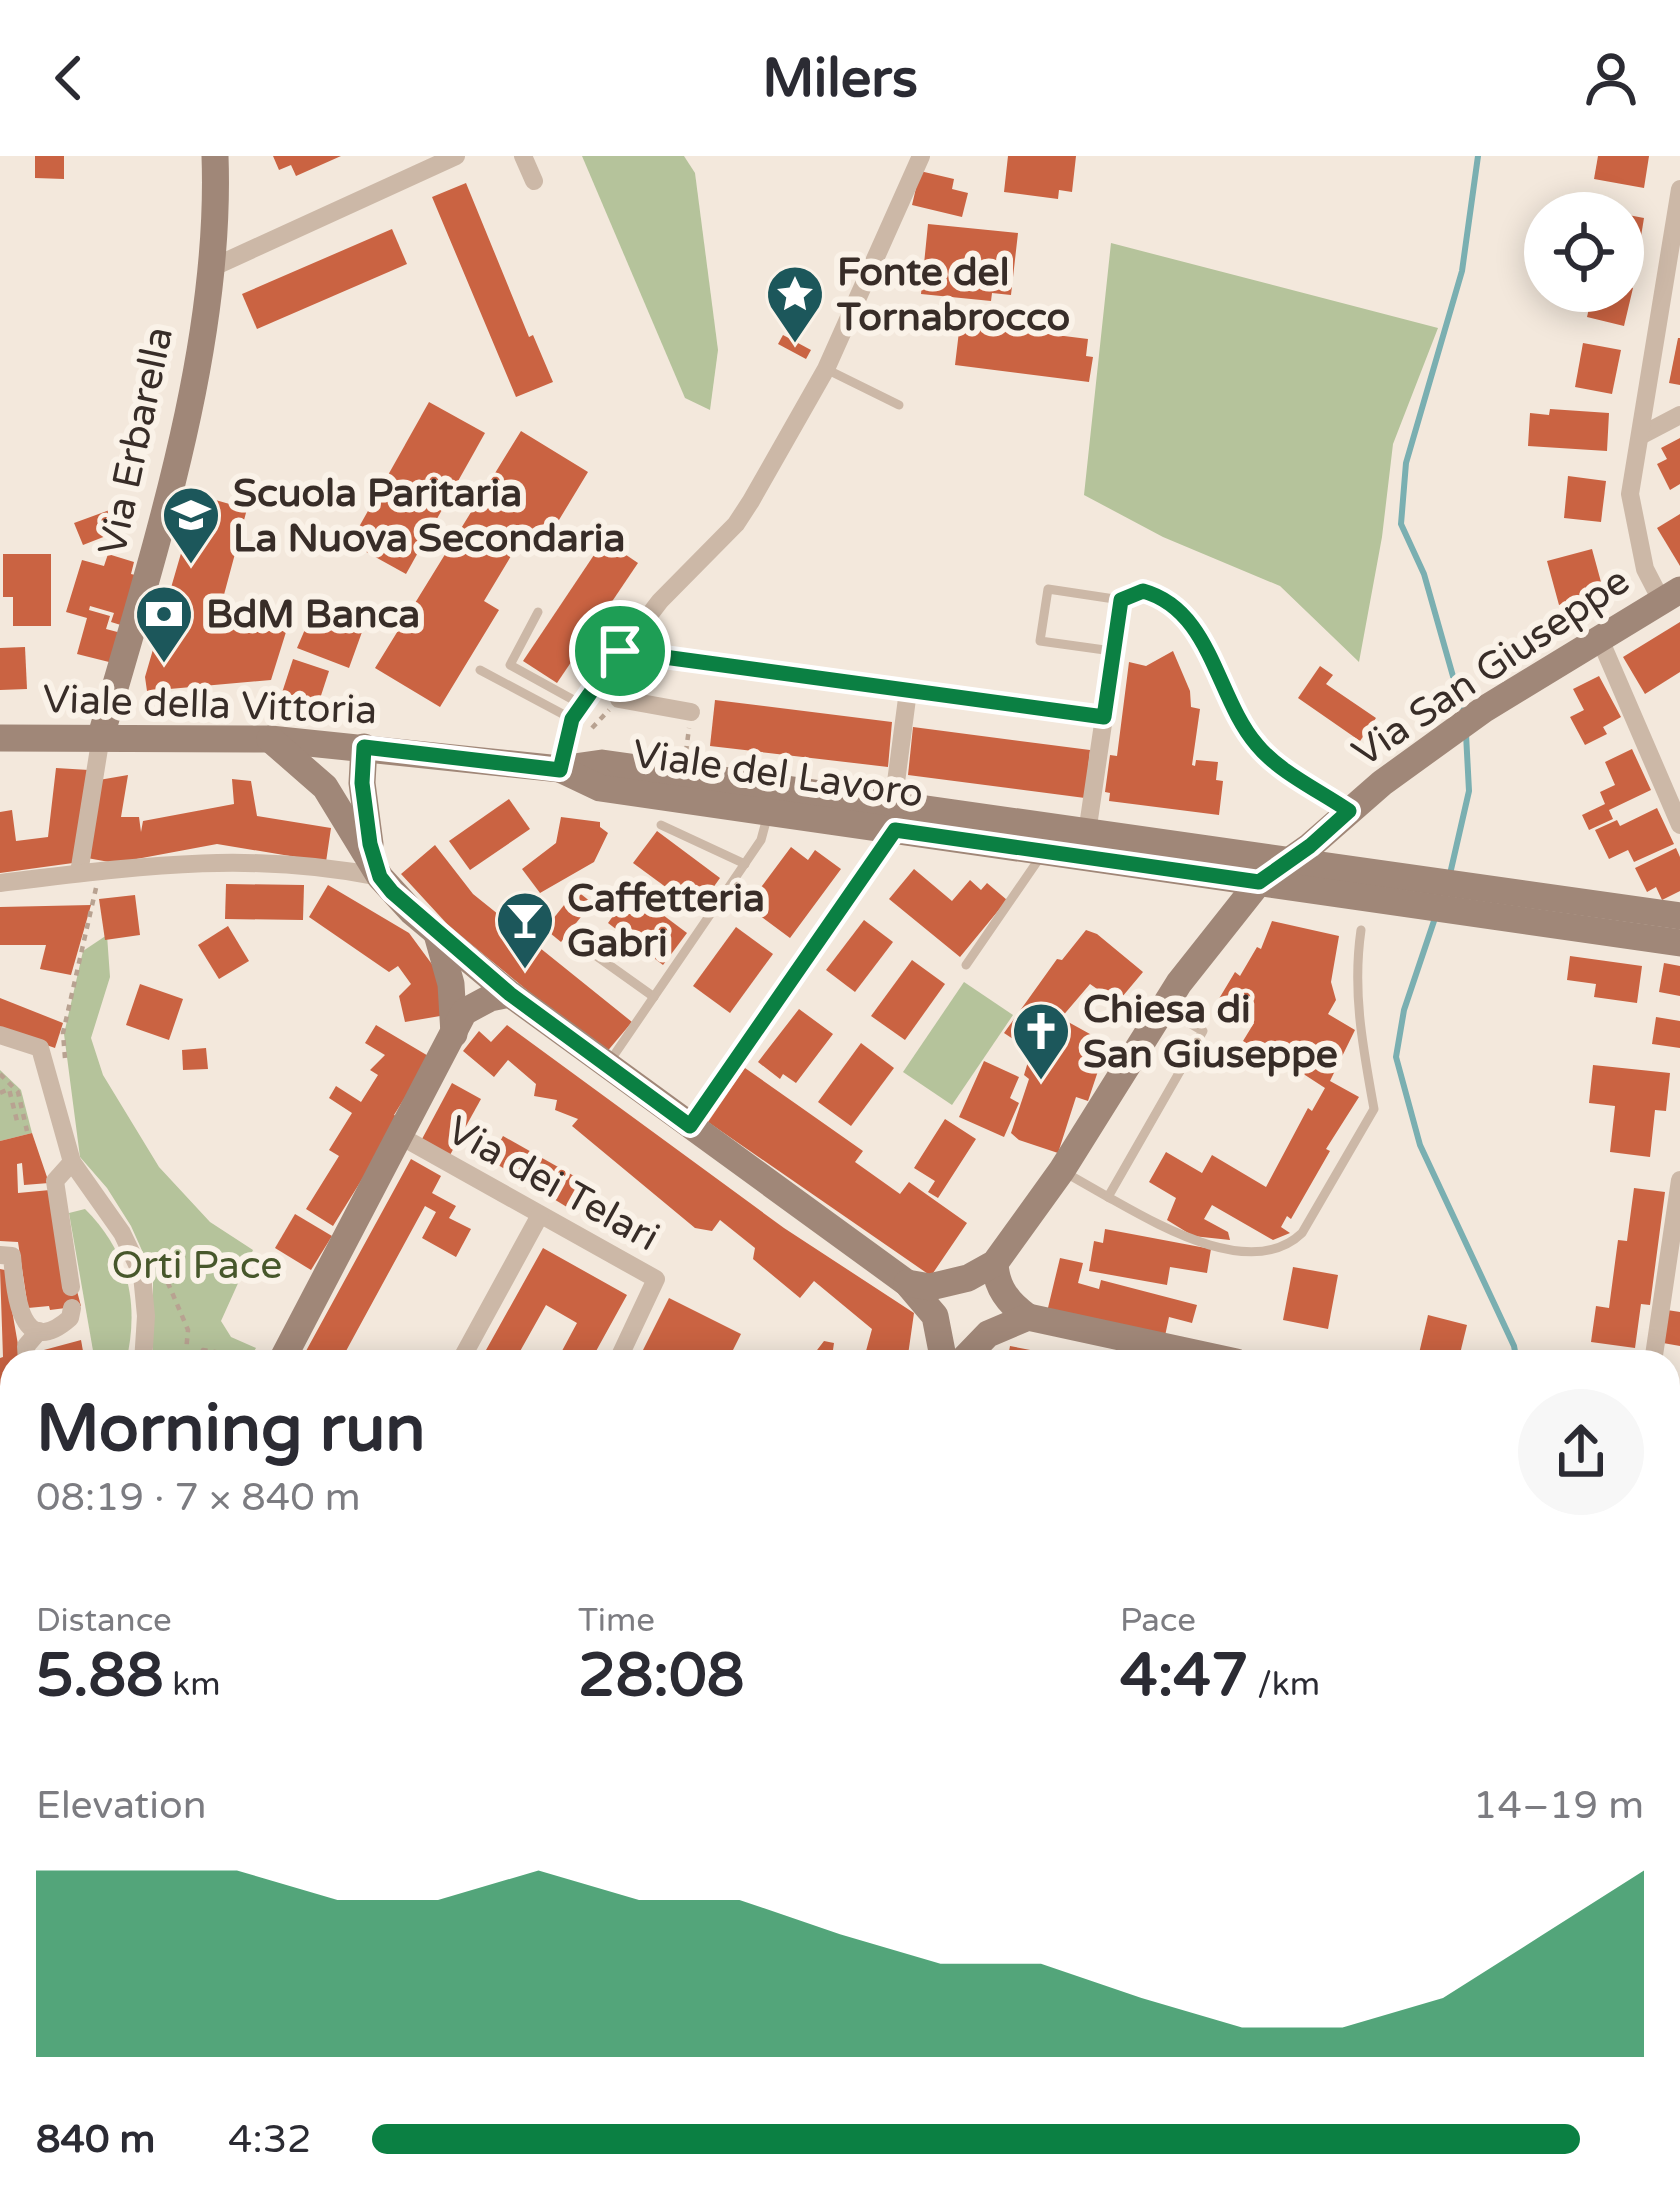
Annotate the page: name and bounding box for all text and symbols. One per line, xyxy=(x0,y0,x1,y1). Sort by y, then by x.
icon: back xyxy=(36,45,102,111)
icon: person xyxy=(1578,45,1644,111)
text: Milers xyxy=(762,46,918,111)
map controls xyxy=(1524,192,1644,312)
button: locate xyxy=(1524,192,1644,312)
place label: Fonte del Tornabrocco xyxy=(836,249,1070,341)
place icon: Fonte del Tornabrocco xyxy=(764,263,826,345)
street label: Via Erbarella xyxy=(89,323,183,559)
place label: Scuola Paritaria La Nuova Secondaria xyxy=(233,470,625,562)
school or university icon: Scuola Paritaria La Nuova Secondaria xyxy=(160,484,222,566)
street label: Via San Giuseppe xyxy=(1344,557,1638,777)
bank icon: BdM Banca xyxy=(133,583,195,665)
place label: BdM Banca xyxy=(206,591,420,638)
pin xyxy=(569,600,671,702)
icon: arrive xyxy=(587,618,653,684)
street label: Viale della Vittoria xyxy=(42,676,378,734)
street label: Viale del Lavoro xyxy=(630,730,926,818)
place label: Caffetteria Gabri xyxy=(567,875,765,967)
bar icon: Caffetteria Gabri xyxy=(494,889,556,971)
place label: Chiesa di San Giuseppe xyxy=(1083,986,1338,1078)
church icon: Chiesa di San Giuseppe xyxy=(1010,1000,1072,1082)
street label: Via dei Telari xyxy=(439,1107,667,1261)
park label: Orti Pace xyxy=(112,1242,282,1289)
text: Morning run xyxy=(36,1389,426,1469)
button: share xyxy=(1518,1389,1644,1515)
text: 08:19 · 7 × 840 m xyxy=(36,1474,361,1521)
text: Distance xyxy=(36,1601,172,1640)
text: Time xyxy=(578,1601,655,1640)
text: Pace xyxy=(1120,1601,1196,1640)
text: 5.88 xyxy=(36,1640,164,1712)
text: 28:08 xyxy=(578,1640,744,1712)
text: 4:47 xyxy=(1120,1640,1249,1712)
text: km xyxy=(164,1665,221,1704)
text: /km xyxy=(1249,1665,1320,1704)
text: Elevation xyxy=(36,1782,206,1829)
text: 14–19 m xyxy=(1473,1782,1644,1829)
text: 840 m xyxy=(36,2116,155,2163)
text: 4:32 xyxy=(228,2116,312,2163)

